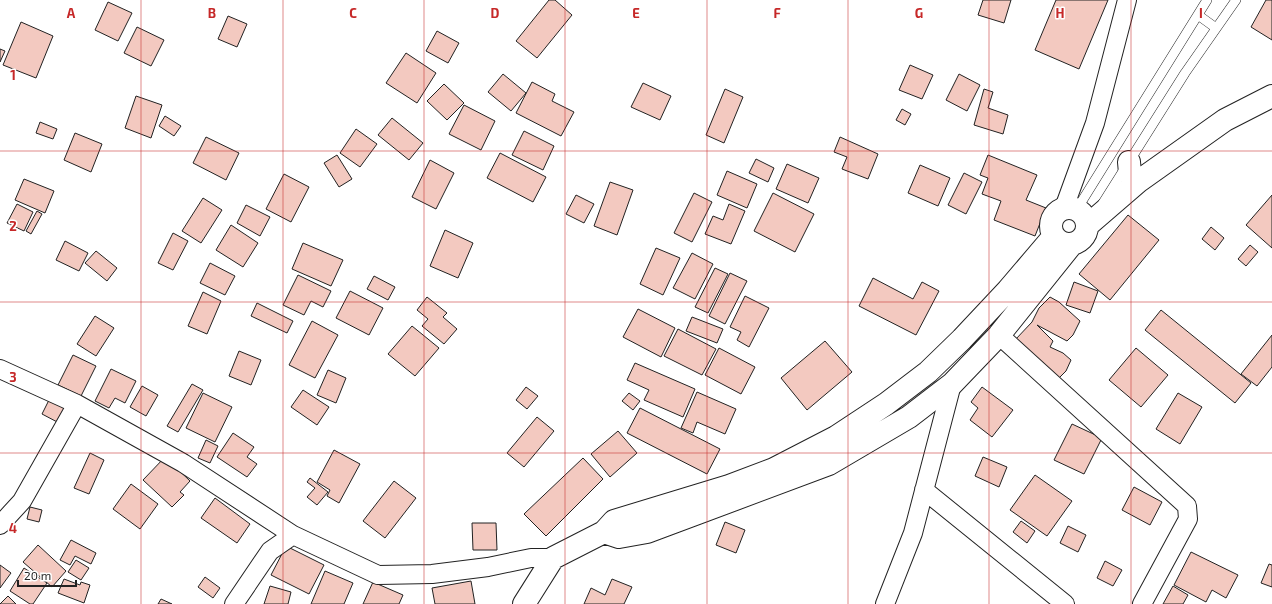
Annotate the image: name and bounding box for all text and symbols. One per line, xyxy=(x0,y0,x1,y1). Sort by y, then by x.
text: A xyxy=(67,5,76,21)
text: B xyxy=(208,5,216,21)
text: C xyxy=(349,5,357,21)
text: D xyxy=(491,5,500,21)
text: E xyxy=(632,5,640,21)
text: F xyxy=(773,5,781,21)
text: G xyxy=(915,5,923,21)
text: H xyxy=(1056,5,1065,21)
text: I xyxy=(1199,5,1203,21)
text: 1 xyxy=(10,67,16,83)
text: 2 xyxy=(9,218,17,234)
text: 3 xyxy=(9,369,17,385)
text: 4 xyxy=(9,520,17,536)
scale bar xyxy=(18,562,76,588)
text: 20 m xyxy=(24,568,51,582)

